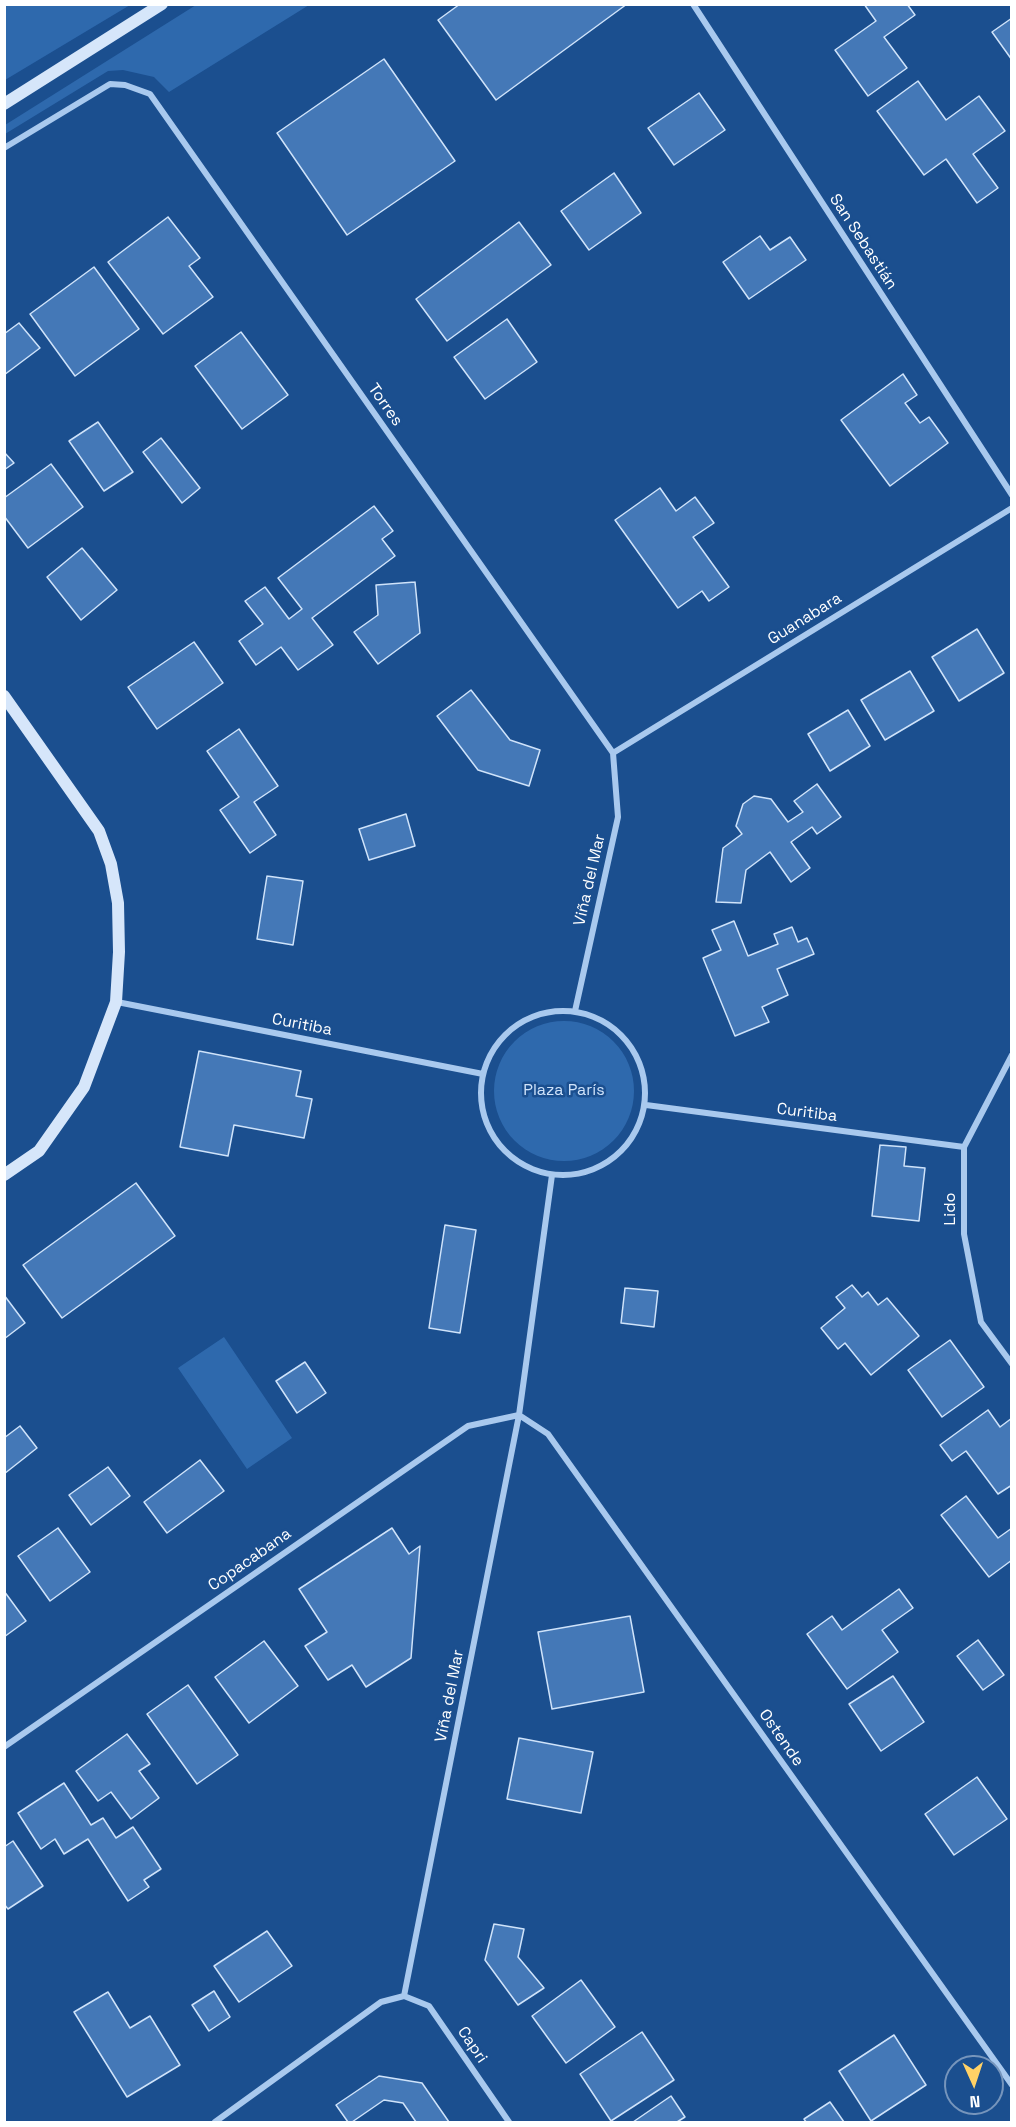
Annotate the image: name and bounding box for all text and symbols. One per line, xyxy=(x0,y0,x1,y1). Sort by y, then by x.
street label: San Sebastián xyxy=(825,191,901,293)
street label: Torres xyxy=(364,380,406,430)
street label: Guanabara xyxy=(765,589,845,649)
street label: Viña del Mar xyxy=(570,832,610,928)
street label: Curitiba xyxy=(270,1010,334,1040)
park label: Plaza París xyxy=(523,1081,605,1101)
street label: Curitiba xyxy=(776,1100,838,1126)
street label: Lido xyxy=(941,1193,961,1225)
street label: Copacabana xyxy=(205,1524,295,1596)
street label: Viña del Mar xyxy=(432,1648,468,1744)
street label: Ostende xyxy=(754,1706,808,1770)
street label: Capri xyxy=(453,2023,491,2067)
north arrow xyxy=(944,2055,1004,2115)
text: N xyxy=(969,2091,981,2112)

